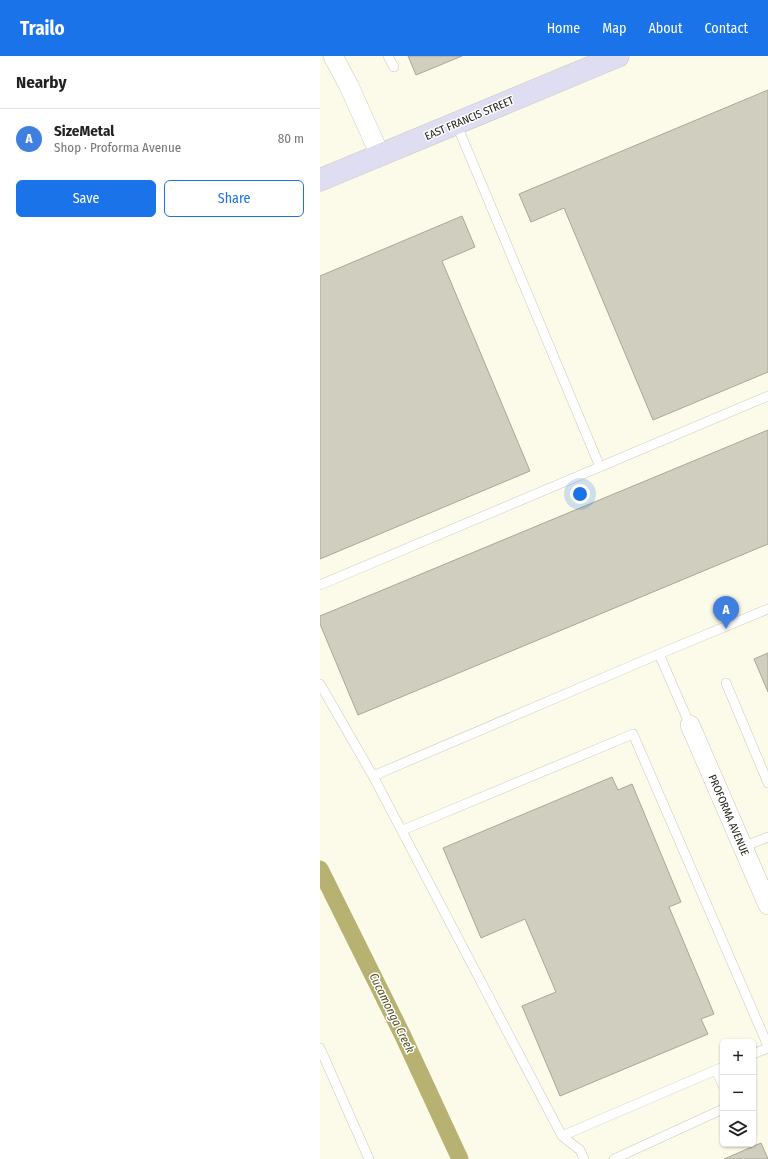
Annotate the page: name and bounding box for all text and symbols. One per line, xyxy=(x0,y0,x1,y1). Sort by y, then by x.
text: Trailo xyxy=(20,17,65,40)
text: Home xyxy=(547,20,580,37)
text: Map xyxy=(602,20,626,37)
text: About xyxy=(648,20,683,37)
text: Contact xyxy=(705,20,748,37)
text: Nearby xyxy=(16,72,67,93)
street label: EAST FRANCIS STREET xyxy=(423,93,516,143)
text: SizeMetal xyxy=(54,122,114,140)
text: A xyxy=(25,131,33,146)
text: 80 m xyxy=(278,131,304,146)
text: Shop · Proforma Avenue xyxy=(54,140,181,155)
button: Save xyxy=(16,180,156,217)
button: Share xyxy=(164,180,304,217)
your location xyxy=(570,484,590,504)
pin: A xyxy=(713,596,739,629)
street label: PROFORMA AVENUE xyxy=(706,773,752,858)
water label: Cucamonga Creek xyxy=(367,971,417,1055)
map controls xyxy=(720,1039,756,1147)
button: + xyxy=(720,1039,756,1075)
button: − xyxy=(720,1075,756,1111)
button: layers xyxy=(720,1111,756,1147)

